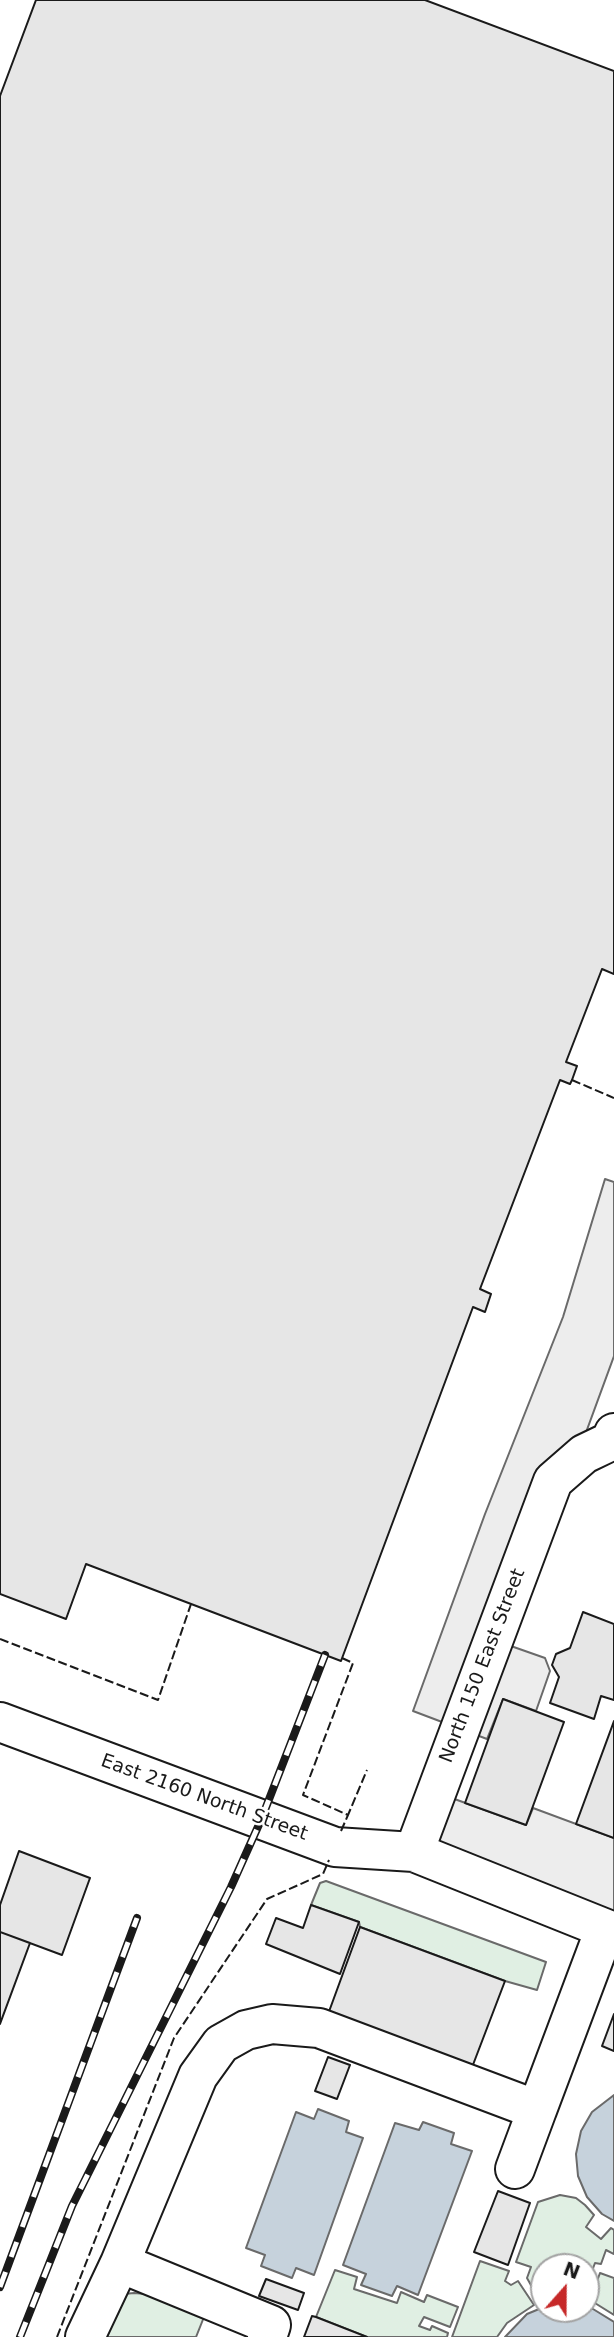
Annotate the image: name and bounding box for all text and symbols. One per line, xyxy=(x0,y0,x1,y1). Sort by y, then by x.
street label: North 150 East Street xyxy=(435,1566,531,1766)
street label: East 2160 North Street xyxy=(98,1750,310,1846)
north arrow xyxy=(530,2253,600,2323)
text: N xyxy=(560,2257,583,2283)

